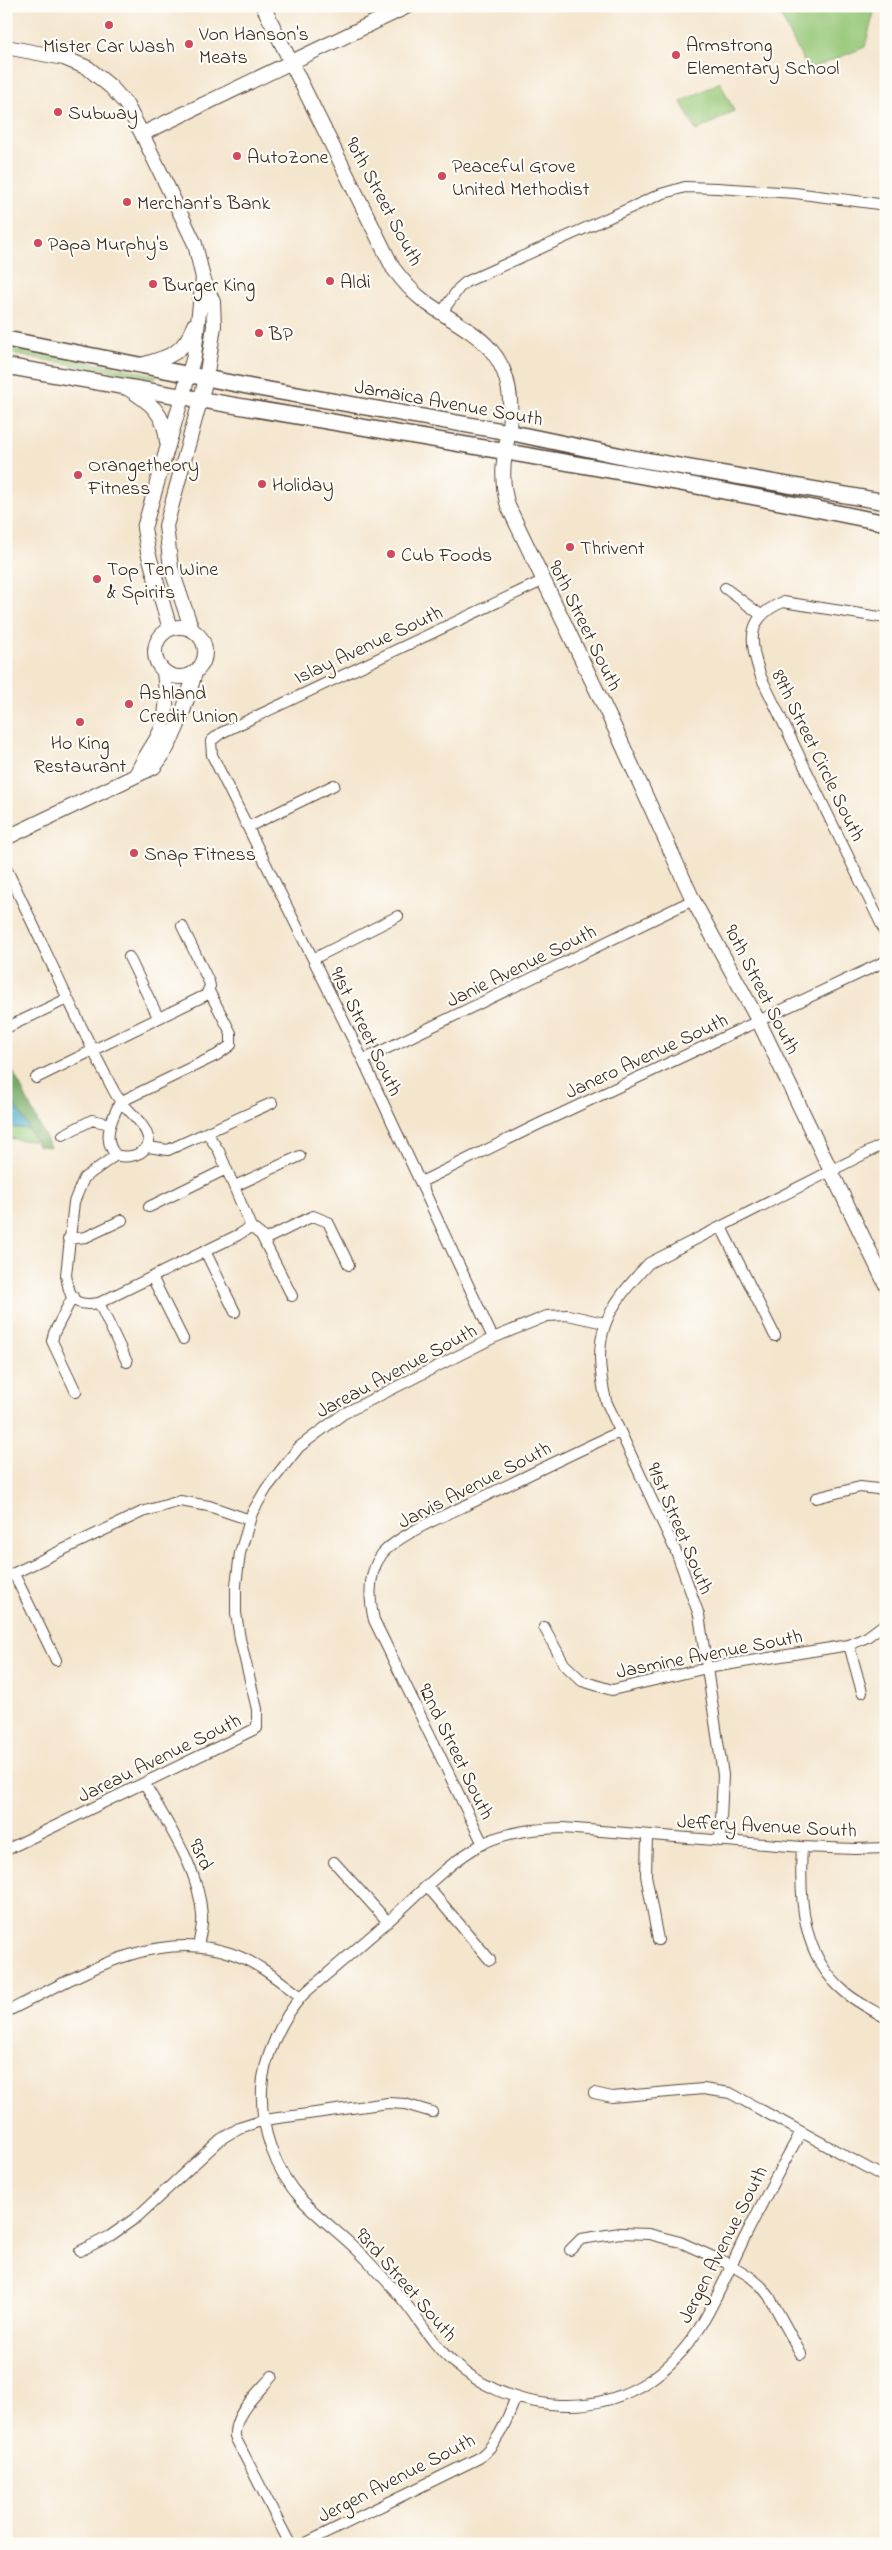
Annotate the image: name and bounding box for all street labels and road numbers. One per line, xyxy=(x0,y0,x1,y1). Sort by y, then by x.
street label: 90th Street South xyxy=(337,133,429,272)
street label: Jamaica Avenue South xyxy=(352,374,545,435)
street label: 90th Street South xyxy=(540,556,628,696)
street label: Islay Avenue South xyxy=(290,599,448,693)
street label: 89th Street Circle South xyxy=(763,665,871,847)
street label: Janie Avenue South xyxy=(442,918,602,1016)
street label: 90th Street South xyxy=(716,920,806,1060)
street label: 91st Street South xyxy=(321,963,409,1102)
street label: Janero Avenue South xyxy=(561,1007,733,1108)
street label: Jareau Avenue South xyxy=(312,1317,483,1427)
street label: Jarvis Avenue South xyxy=(393,1435,557,1537)
street label: 91st Street South xyxy=(638,1459,720,1599)
street label: Jasmine Avenue South xyxy=(614,1623,805,1688)
street label: 92nd Street South xyxy=(409,1679,500,1825)
street label: Jareau Avenue South xyxy=(74,1707,247,1811)
street label: Jeffery Avenue South xyxy=(676,1808,858,1847)
street label: 93rd xyxy=(180,1835,220,1876)
street label: Jergen Avenue South xyxy=(672,2161,777,2329)
street label: 93rd Street South xyxy=(347,2222,463,2349)
street label: Jergen Avenue South xyxy=(313,2427,481,2532)

